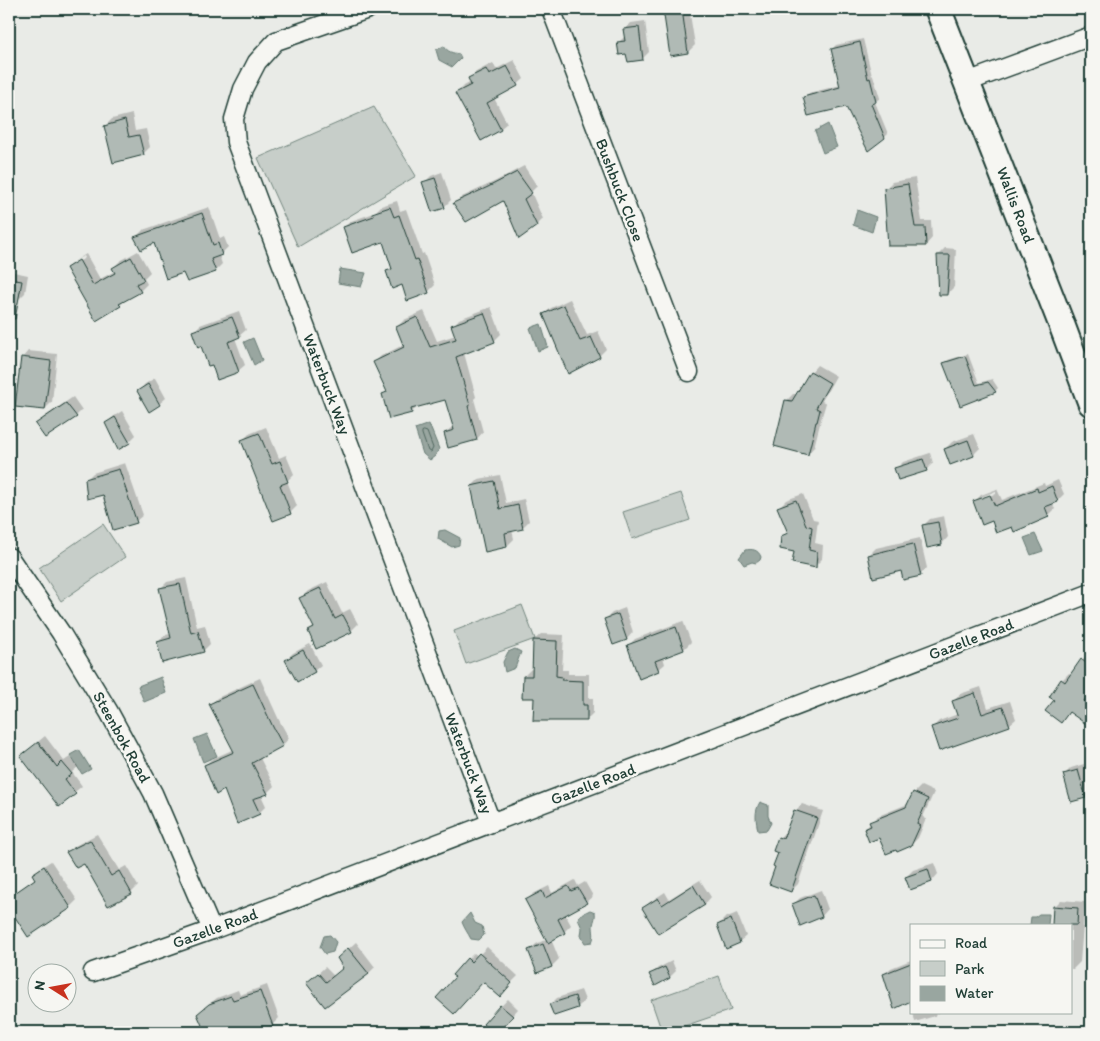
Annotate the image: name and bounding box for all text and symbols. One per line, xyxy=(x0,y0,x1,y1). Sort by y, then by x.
street label: Bushbuck Close xyxy=(592,136,648,244)
street label: Wallis Road xyxy=(993,164,1039,246)
street label: Waterbuck Way xyxy=(299,331,355,438)
street label: Gazelle Road xyxy=(926,614,1016,664)
street label: Steenbok Road xyxy=(89,688,155,786)
street label: Waterbuck Way xyxy=(441,710,497,817)
street label: Gazelle Road xyxy=(548,759,638,809)
street label: Gazelle Road xyxy=(170,904,260,952)
legend xyxy=(910,924,1072,1014)
text: Road xyxy=(955,934,988,952)
text: Park xyxy=(955,960,985,978)
north arrow xyxy=(28,964,78,1014)
text: N xyxy=(30,979,49,992)
text: Water xyxy=(955,984,994,1002)

